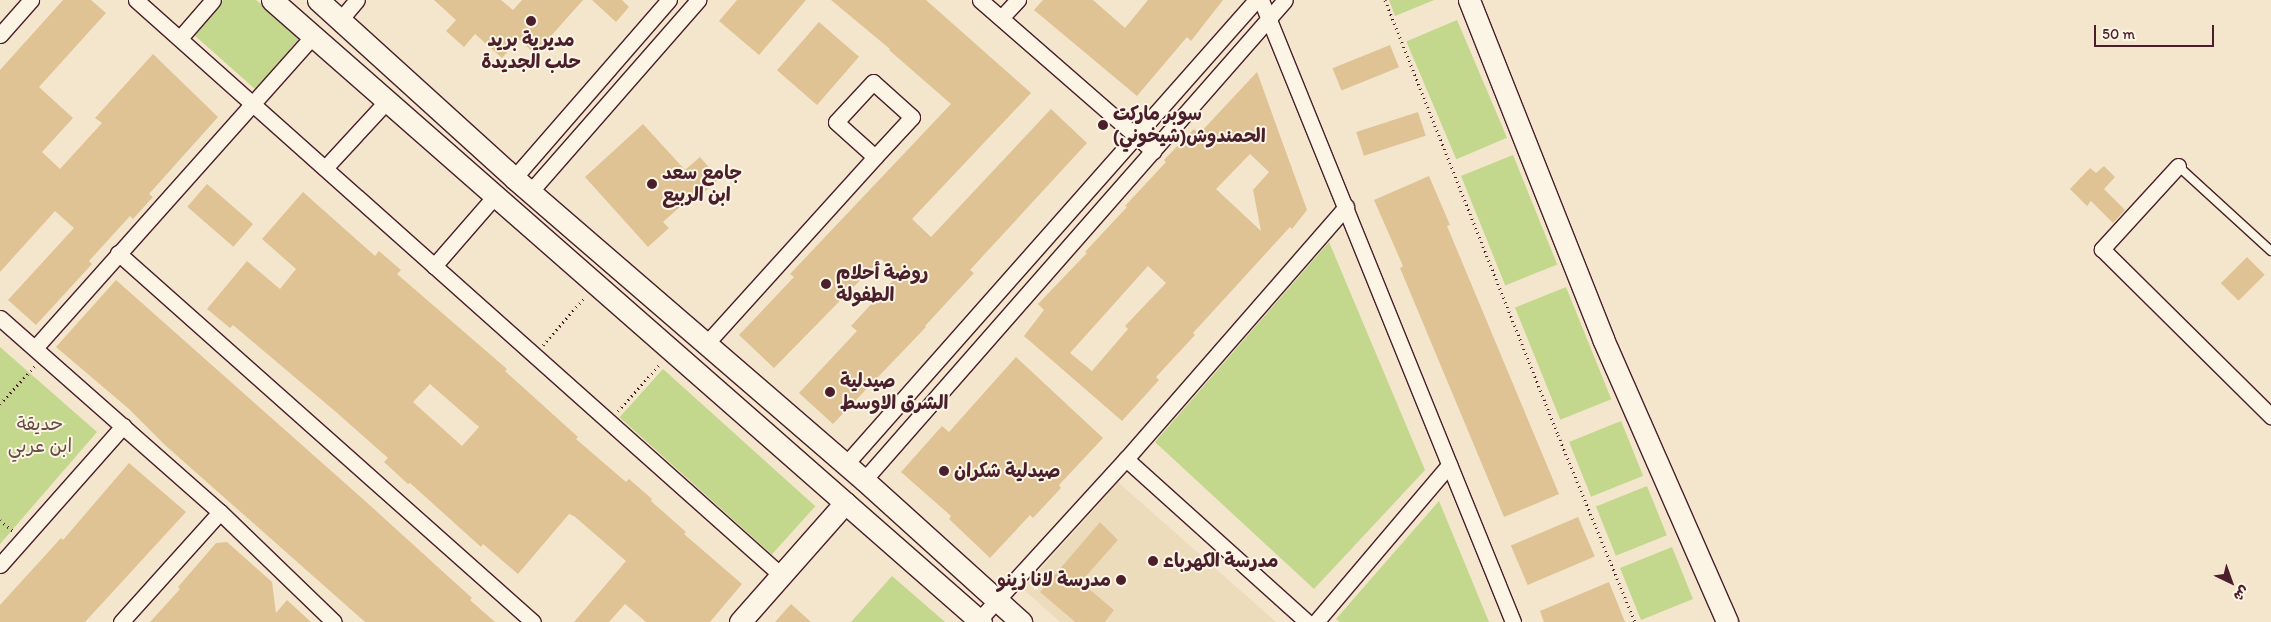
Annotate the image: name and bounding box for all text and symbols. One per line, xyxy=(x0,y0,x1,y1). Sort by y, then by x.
marker: مديرية بريد حلب الجديدة xyxy=(525,15,537,27)
scale bar xyxy=(2096,15,2216,47)
text: 50 m xyxy=(2102,25,2135,43)
place label: مديرية بريد حلب الجديدة xyxy=(481,29,581,73)
place label: سوبر ماركت الحمندوش(شيخوني) xyxy=(1113,103,1266,147)
marker: سوبر ماركت الحمندوش(شيخوني) xyxy=(1097,119,1109,131)
place label: جامع سعد ابن الربيع xyxy=(662,162,742,206)
marker: جامع سعد ابن الربيع xyxy=(646,178,658,190)
place label: روضة أحلام الطفولة xyxy=(836,262,928,306)
marker: روضة أحلام الطفولة xyxy=(820,278,832,290)
place label: صيدلية الشرق الاوسط xyxy=(840,370,948,414)
marker: صيدلية الشرق الاوسط xyxy=(824,386,836,398)
park label: حديقة ابن عربي xyxy=(8,413,72,457)
place label: صيدلية شكران xyxy=(954,460,1060,482)
marker: صيدلية شكران xyxy=(938,465,950,477)
place label: مدرسة الكهرباء xyxy=(1163,550,1278,572)
marker: مدرسة الكهرباء xyxy=(1147,555,1159,567)
north arrow xyxy=(2206,557,2256,607)
place label: مدرسة لانا زينو xyxy=(997,569,1111,591)
marker: مدرسة لانا زينو xyxy=(1115,574,1127,586)
text: ش xyxy=(2230,582,2253,605)

